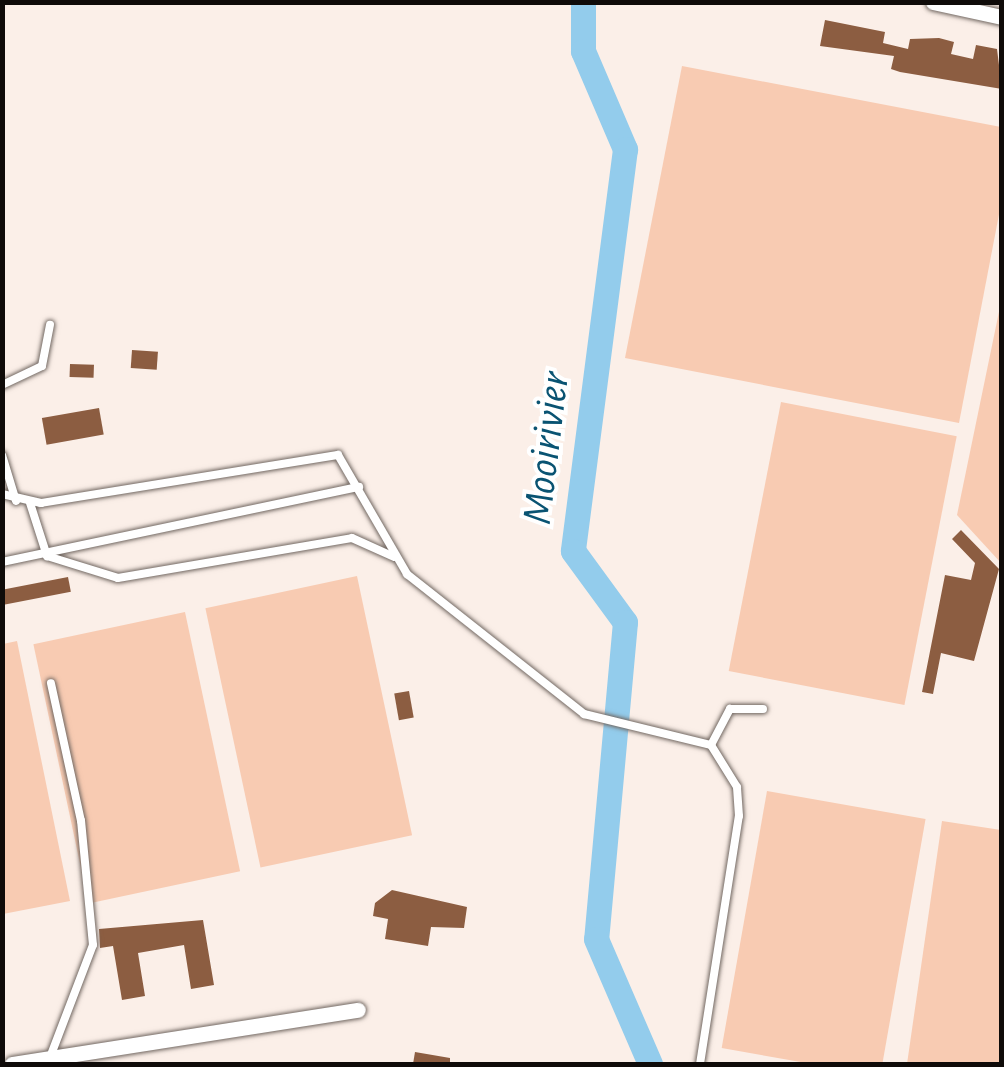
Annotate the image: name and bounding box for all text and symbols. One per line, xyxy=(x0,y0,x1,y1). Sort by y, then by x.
water label: Mooirivier xyxy=(512,369,580,527)

